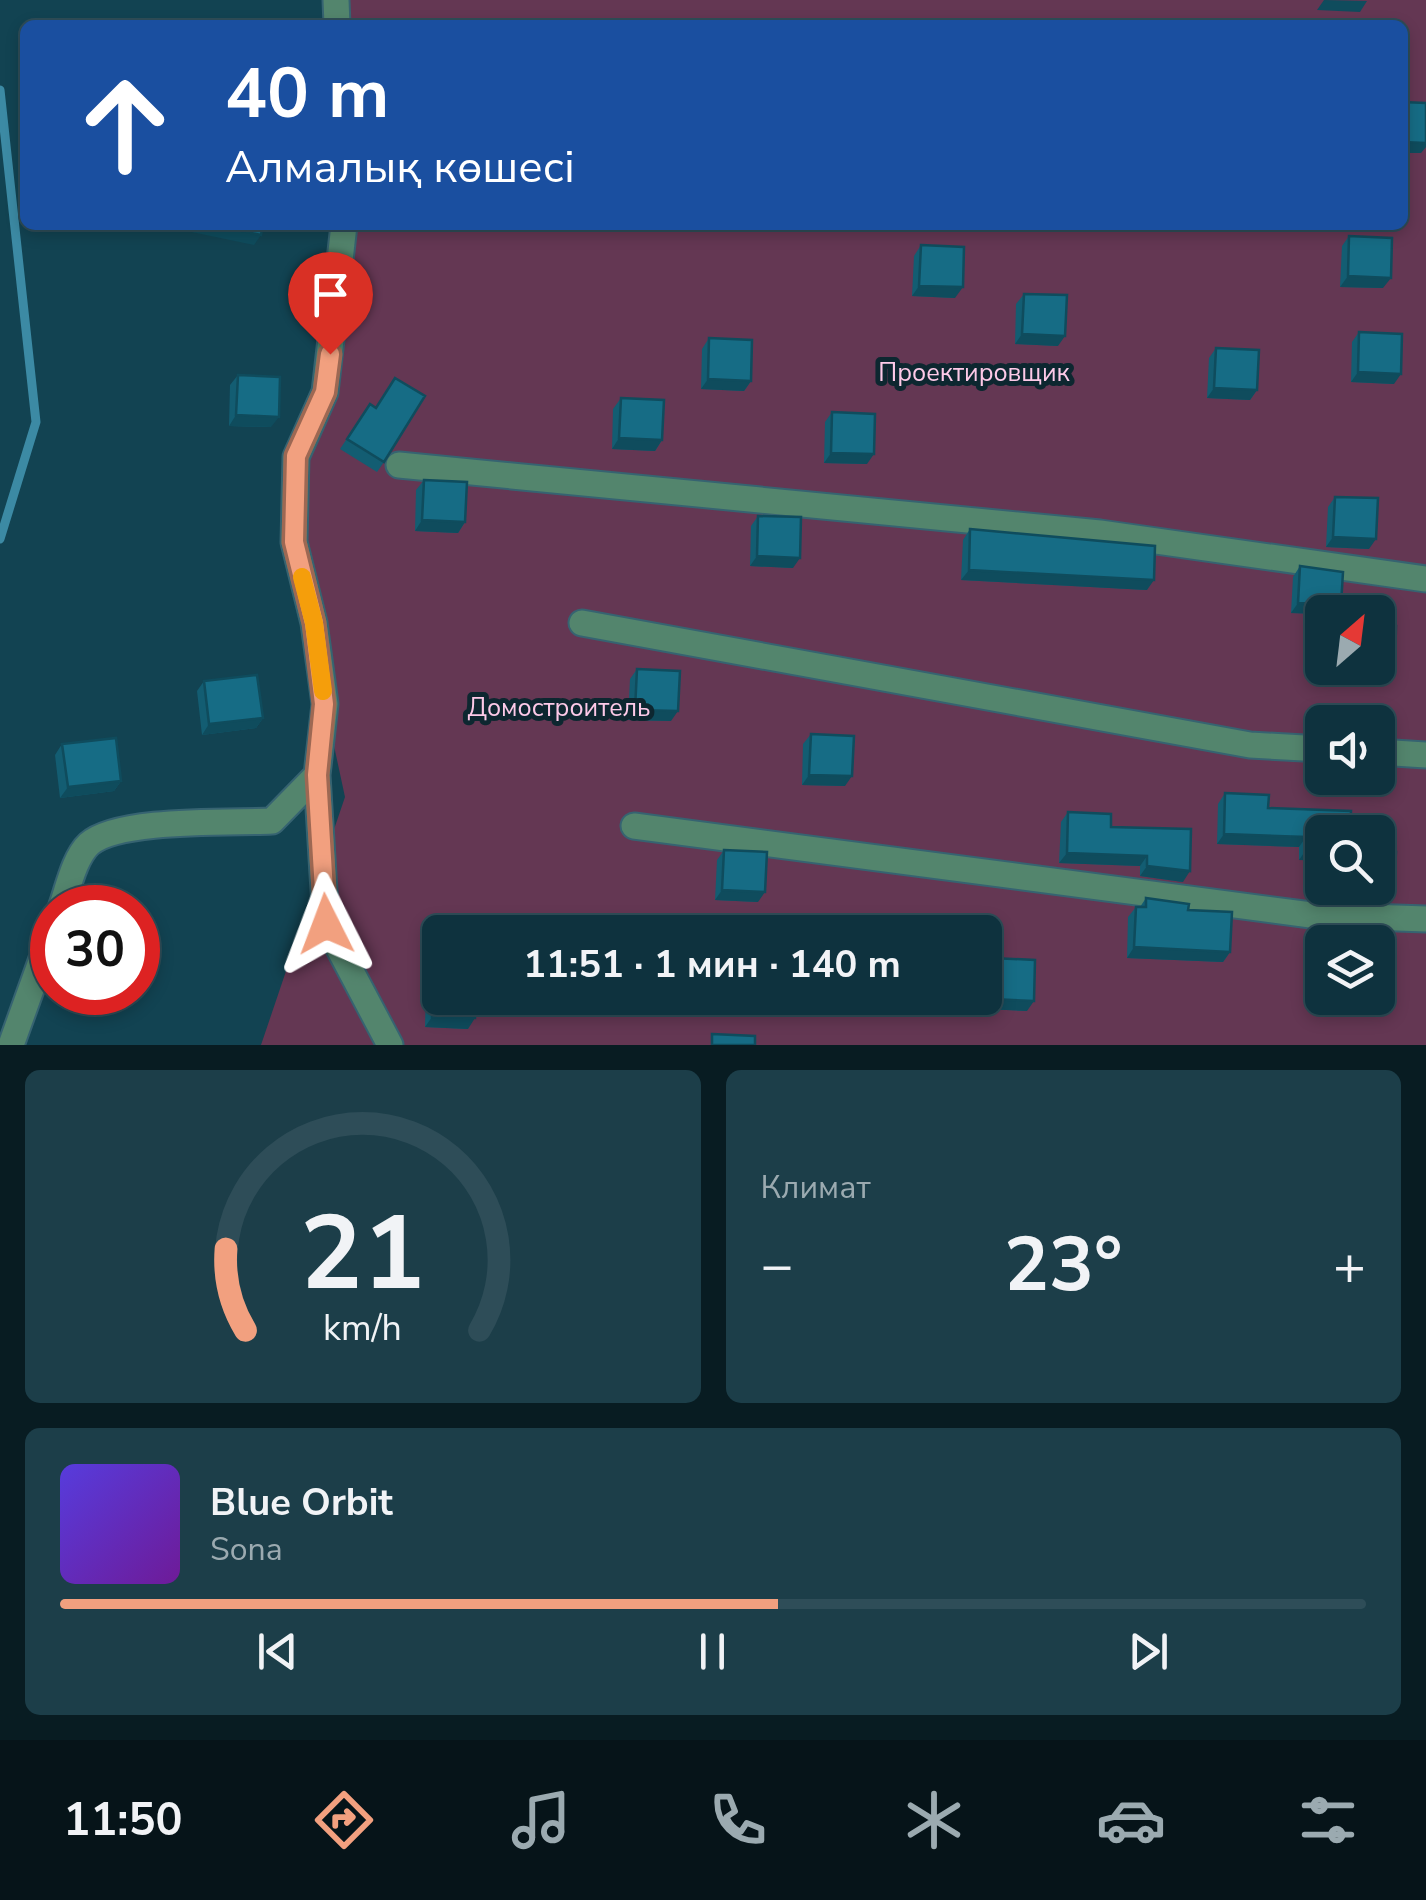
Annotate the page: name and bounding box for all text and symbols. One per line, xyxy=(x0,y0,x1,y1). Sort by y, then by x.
text: 40 m xyxy=(225,46,389,142)
icon: ahead xyxy=(60,60,190,190)
text: Алмалық көшесі xyxy=(225,137,575,198)
pin xyxy=(288,252,373,355)
icon: arrive xyxy=(303,267,358,322)
park label: Проектировщик xyxy=(878,356,1070,390)
north arrow xyxy=(1305,595,1395,685)
map controls xyxy=(1305,595,1395,1015)
park label: Домостроитель xyxy=(467,691,651,725)
button: sound xyxy=(1305,705,1395,795)
button: search xyxy=(1305,815,1395,905)
position arrow xyxy=(274,872,378,976)
speed limit sign: 30 xyxy=(30,885,160,1015)
button: layers xyxy=(1305,925,1395,1015)
text: 11:51 · 1 мин · 140 m xyxy=(523,939,901,990)
text: Климат xyxy=(761,1166,871,1209)
text: 21 xyxy=(300,1183,425,1325)
text: 23° xyxy=(1004,1214,1122,1316)
text: − xyxy=(761,1228,794,1303)
text: + xyxy=(1333,1228,1366,1303)
text: km/h xyxy=(323,1304,402,1353)
text: Blue Orbit xyxy=(210,1477,393,1528)
text: Sona xyxy=(210,1528,283,1571)
icon: previous xyxy=(250,1624,305,1679)
icon: pause xyxy=(685,1624,740,1679)
icon: next xyxy=(1121,1624,1176,1679)
icon: directions xyxy=(309,1785,379,1855)
icon: music xyxy=(506,1785,576,1855)
icon: phone xyxy=(703,1785,773,1855)
icon: climate xyxy=(899,1785,969,1855)
icon: car xyxy=(1096,1785,1166,1855)
icon: filters xyxy=(1293,1785,1363,1855)
text: 11:50 xyxy=(63,1790,183,1851)

